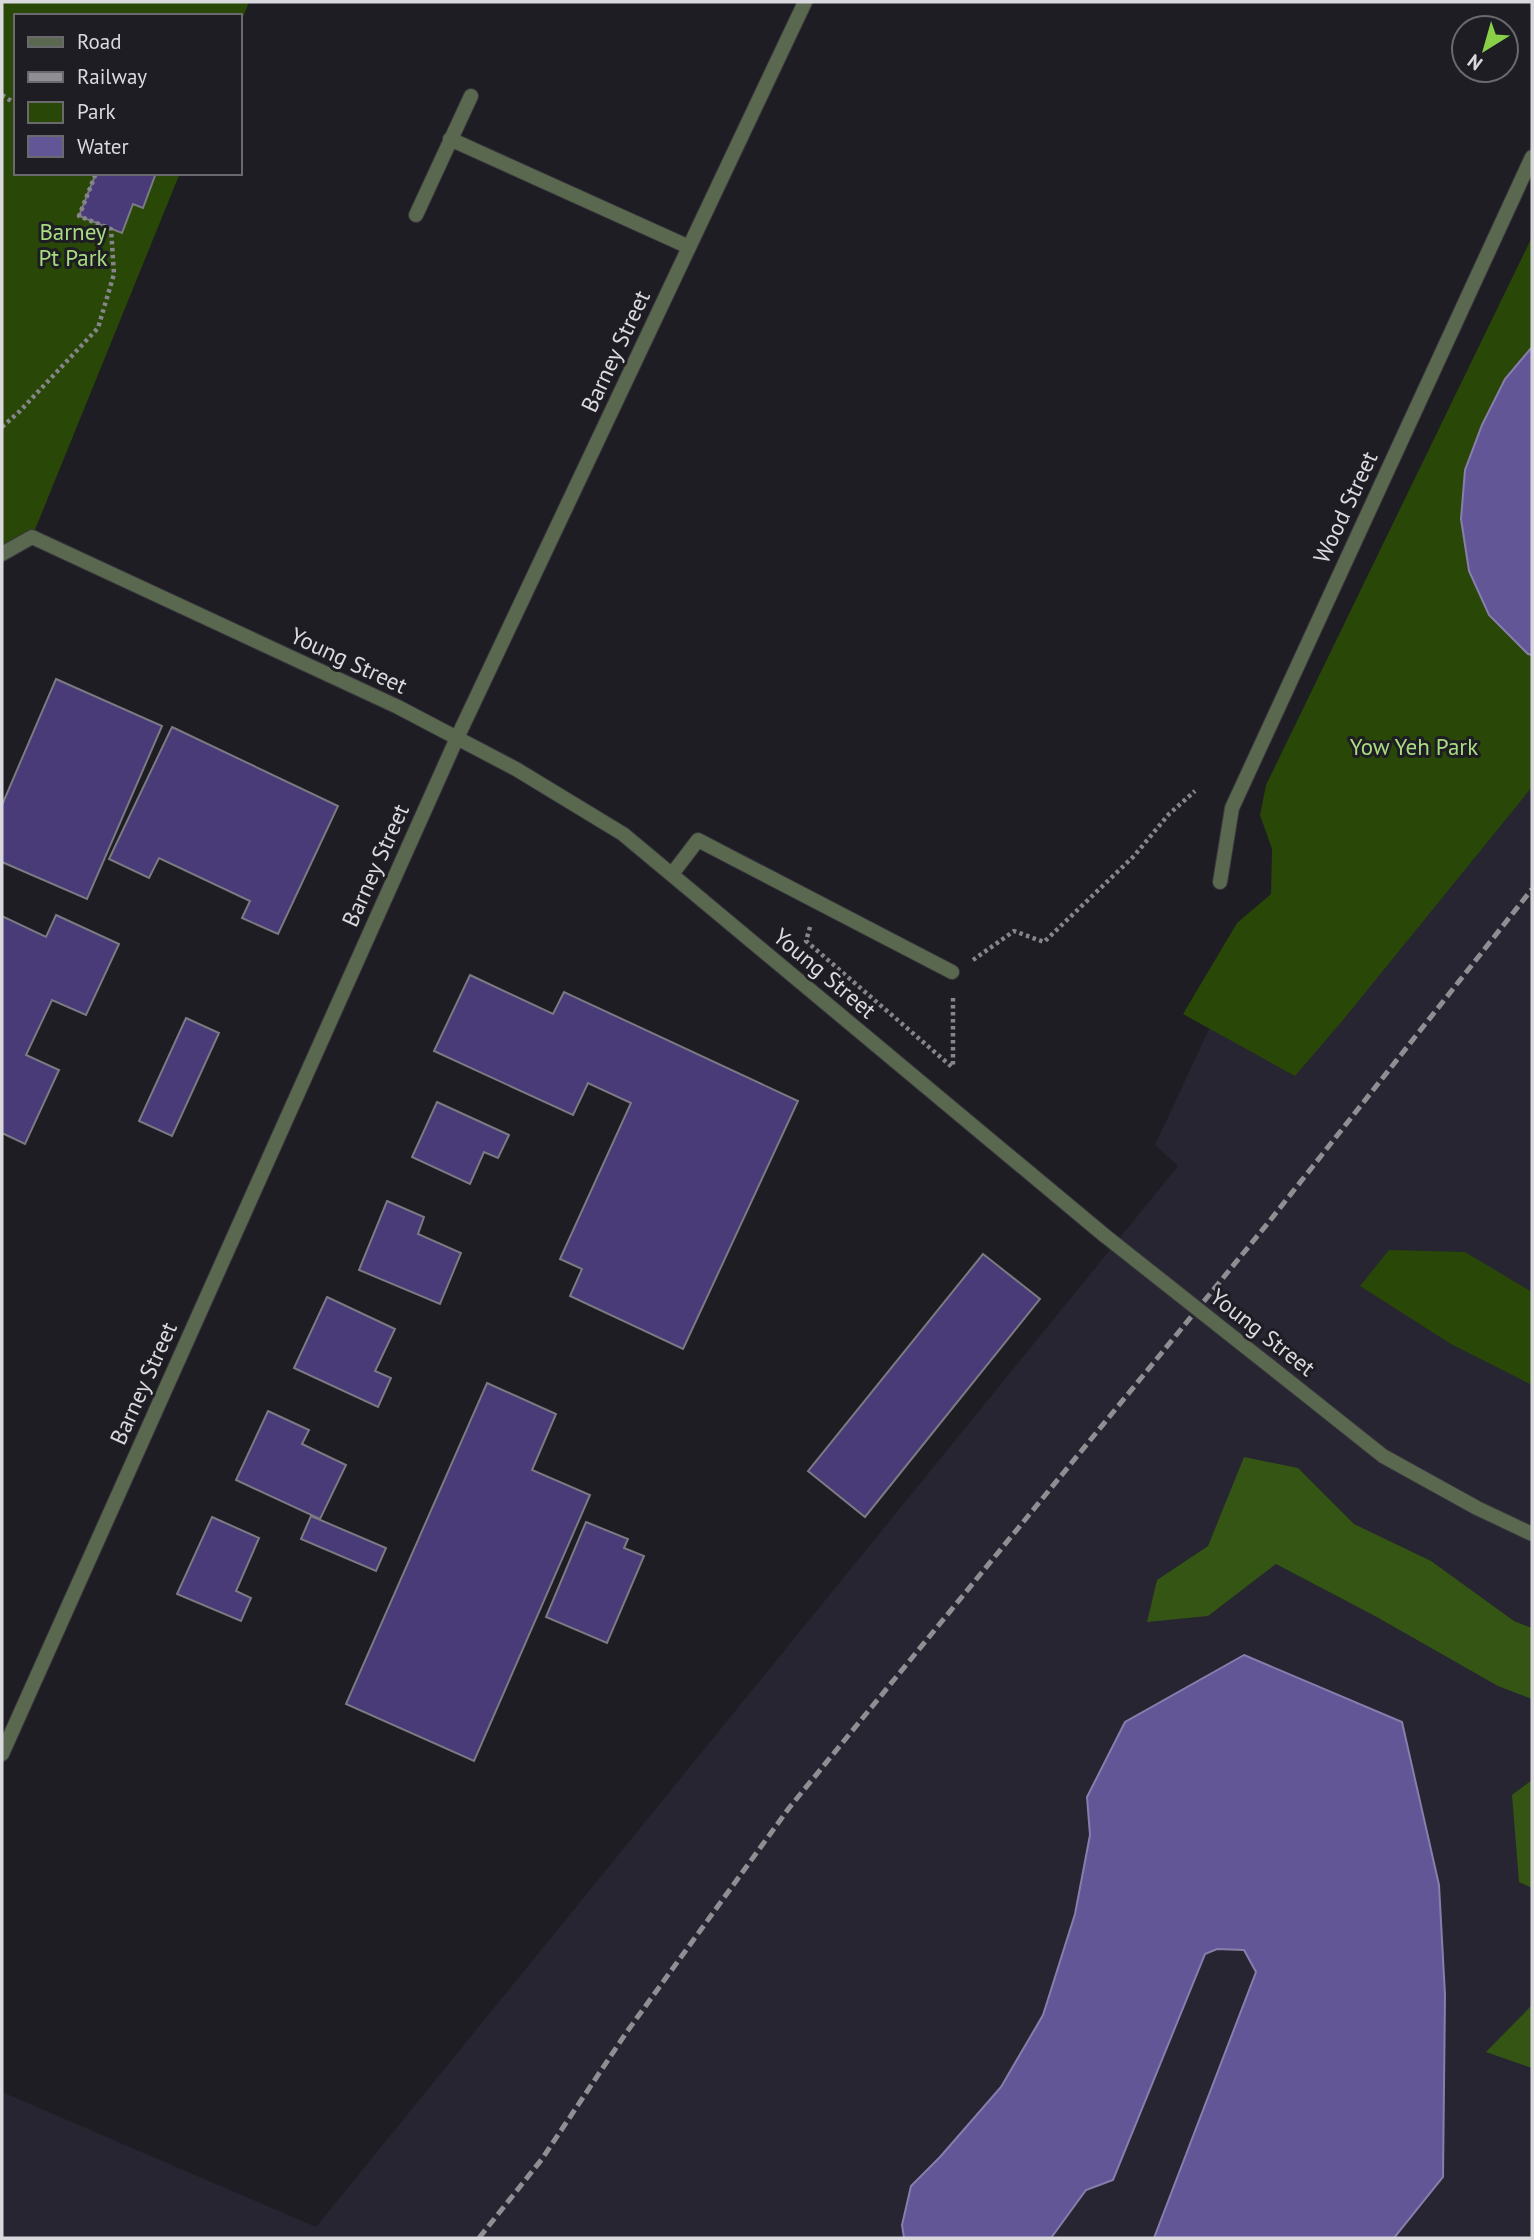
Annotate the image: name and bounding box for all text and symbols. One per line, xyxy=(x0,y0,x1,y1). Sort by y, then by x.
legend xyxy=(14,14,242,175)
north arrow xyxy=(1450,14,1520,84)
text: Road xyxy=(77,28,121,55)
text: N xyxy=(1463,49,1487,76)
text: Railway xyxy=(77,63,147,90)
text: Park xyxy=(77,98,116,125)
text: Water xyxy=(77,133,129,160)
park label: Barney Pt Park xyxy=(38,217,108,272)
street label: Barney Street xyxy=(574,285,656,417)
street label: Wood Street xyxy=(1307,446,1384,568)
street label: Young Street xyxy=(286,620,412,700)
park label: Yow Yeh Park xyxy=(1350,732,1478,761)
street label: Barney Street xyxy=(335,799,415,931)
street label: Young Street xyxy=(768,922,883,1025)
street label: Young Street xyxy=(1205,1282,1322,1382)
street label: Barney Street xyxy=(103,1317,183,1449)

